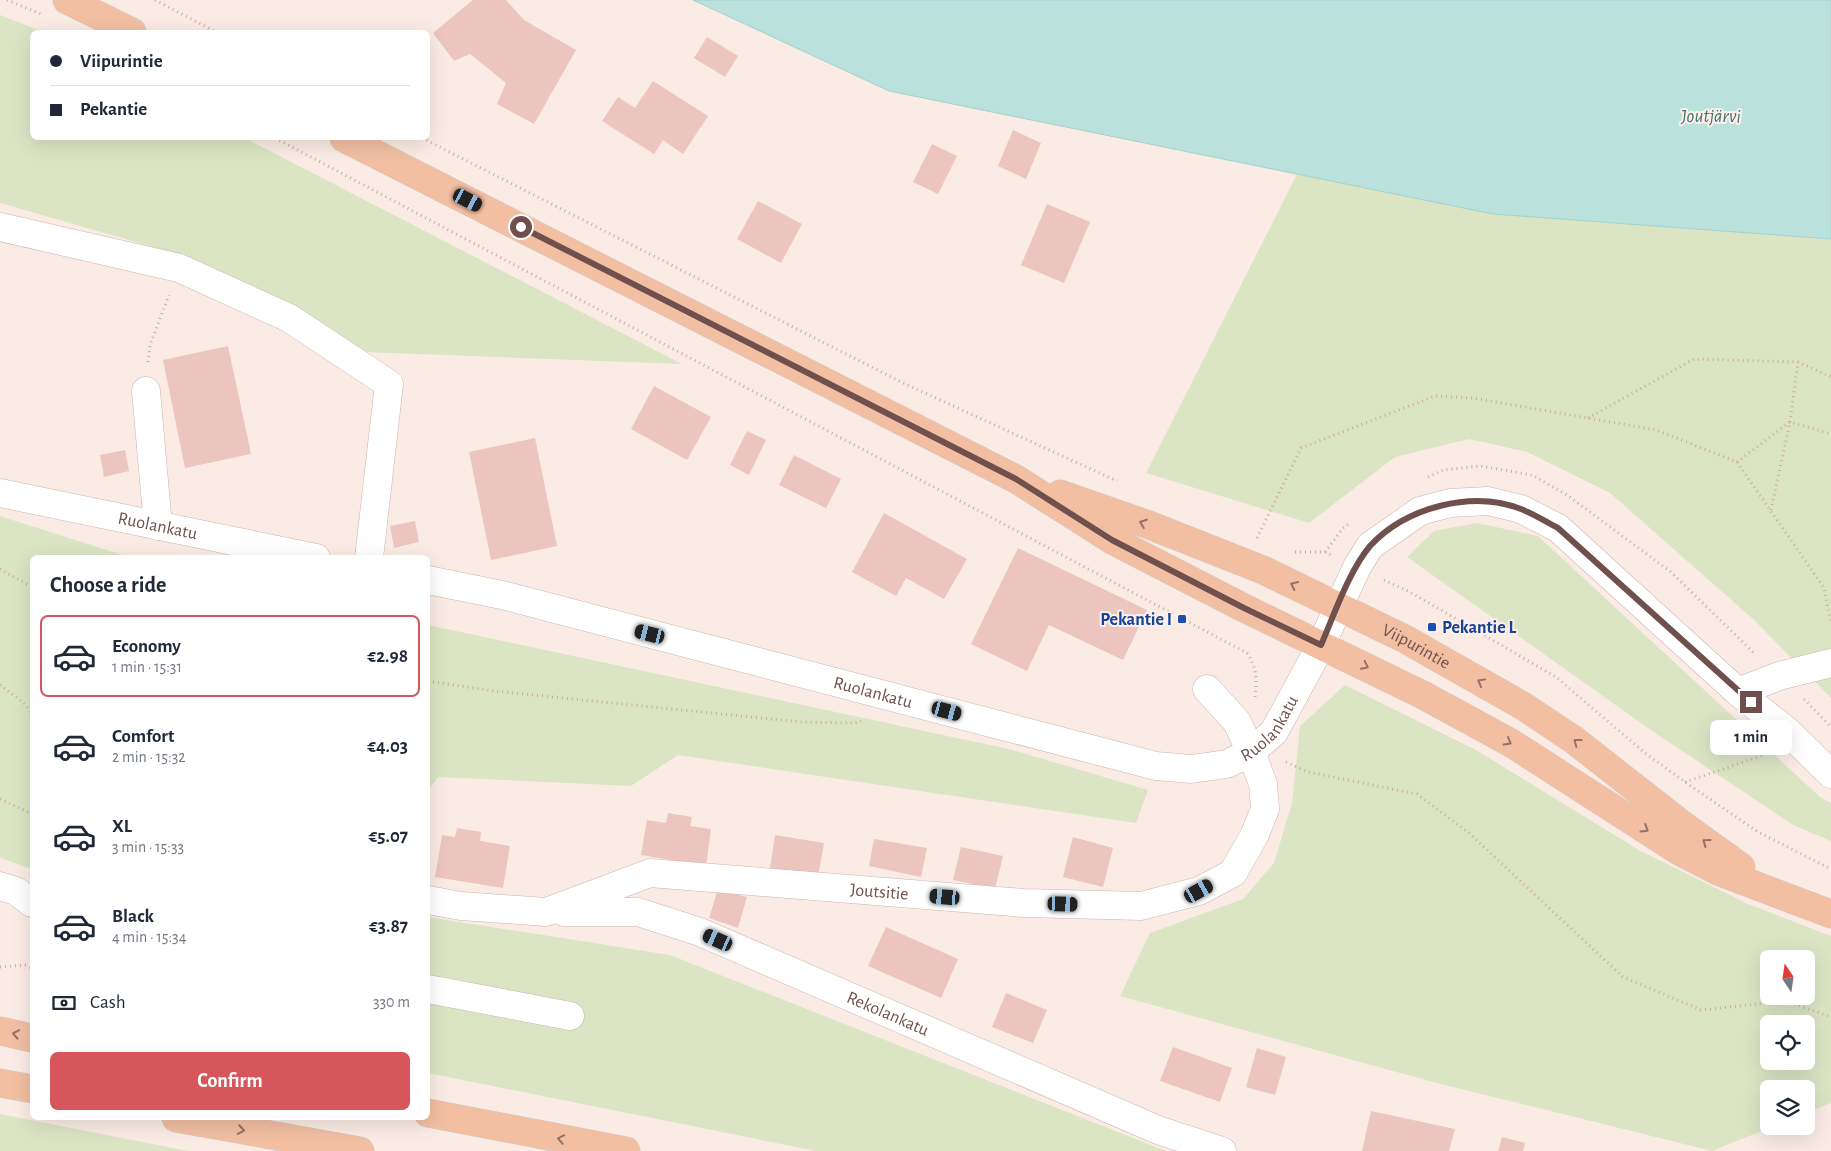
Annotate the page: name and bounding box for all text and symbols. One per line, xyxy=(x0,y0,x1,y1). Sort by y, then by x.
text: Viipurintie xyxy=(80,52,163,71)
text: Pekantie xyxy=(80,100,147,119)
water label: Joutjärvi xyxy=(1680,107,1741,126)
car xyxy=(451,187,484,213)
route start xyxy=(510,216,532,238)
street label: Ruolankatu xyxy=(116,509,199,543)
one-way arrow xyxy=(1140,519,1148,529)
text: Choose a ride xyxy=(50,574,166,596)
one-way arrow xyxy=(1290,581,1299,591)
place label: Pekantie I xyxy=(1100,611,1172,629)
marker: Pekantie I xyxy=(1176,613,1188,625)
place label: Pekantie L xyxy=(1442,619,1517,637)
street label: Viipurintie xyxy=(1379,621,1453,673)
marker: Pekantie L xyxy=(1426,621,1438,633)
car xyxy=(633,623,666,645)
icon: car xyxy=(52,634,97,679)
text: Economy xyxy=(112,637,181,656)
text: €2.98 xyxy=(367,647,408,666)
text: 1 min · 15:31 xyxy=(112,659,182,675)
one-way arrow xyxy=(1359,660,1368,670)
street label: Ruolankatu xyxy=(831,674,914,712)
one-way arrow xyxy=(1477,678,1486,688)
route end xyxy=(1740,691,1762,713)
street label: Ruolankatu xyxy=(1238,693,1302,765)
car xyxy=(930,700,963,722)
callout: 1 min xyxy=(1710,720,1792,754)
icon: car xyxy=(52,724,97,769)
text: Comfort xyxy=(112,727,174,746)
text: 1 min xyxy=(1734,729,1768,745)
one-way arrow xyxy=(1503,736,1512,746)
text: €4.03 xyxy=(367,737,408,756)
one-way arrow xyxy=(1574,740,1583,748)
text: 2 min · 15:32 xyxy=(112,749,186,765)
icon: car xyxy=(52,814,97,859)
text: XL xyxy=(112,817,132,836)
one-way arrow xyxy=(1640,823,1649,833)
text: €5.07 xyxy=(368,827,408,846)
text: 3 min · 15:33 xyxy=(112,839,184,855)
one-way arrow xyxy=(1702,839,1711,848)
car xyxy=(1182,877,1215,905)
street label: Joutsitie xyxy=(849,881,909,904)
car xyxy=(929,888,960,906)
car xyxy=(1047,896,1078,912)
icon: car xyxy=(52,904,97,949)
text: Black xyxy=(112,907,154,926)
text: €3.87 xyxy=(369,917,408,936)
car xyxy=(701,927,734,953)
text: 4 min · 15:34 xyxy=(112,929,186,945)
north arrow xyxy=(1760,950,1815,1005)
map controls xyxy=(1760,950,1815,1135)
icon: cash xyxy=(50,989,78,1017)
street label: Rekolankatu xyxy=(844,989,931,1040)
text: Cash xyxy=(90,993,126,1012)
text: 330 m xyxy=(373,994,410,1010)
button: locate xyxy=(1760,1015,1815,1070)
one-way arrow xyxy=(12,1030,21,1040)
button: Confirm xyxy=(50,1052,410,1110)
button: layers xyxy=(1760,1080,1815,1135)
one-way arrow xyxy=(237,1124,246,1134)
one-way arrow xyxy=(557,1134,566,1144)

